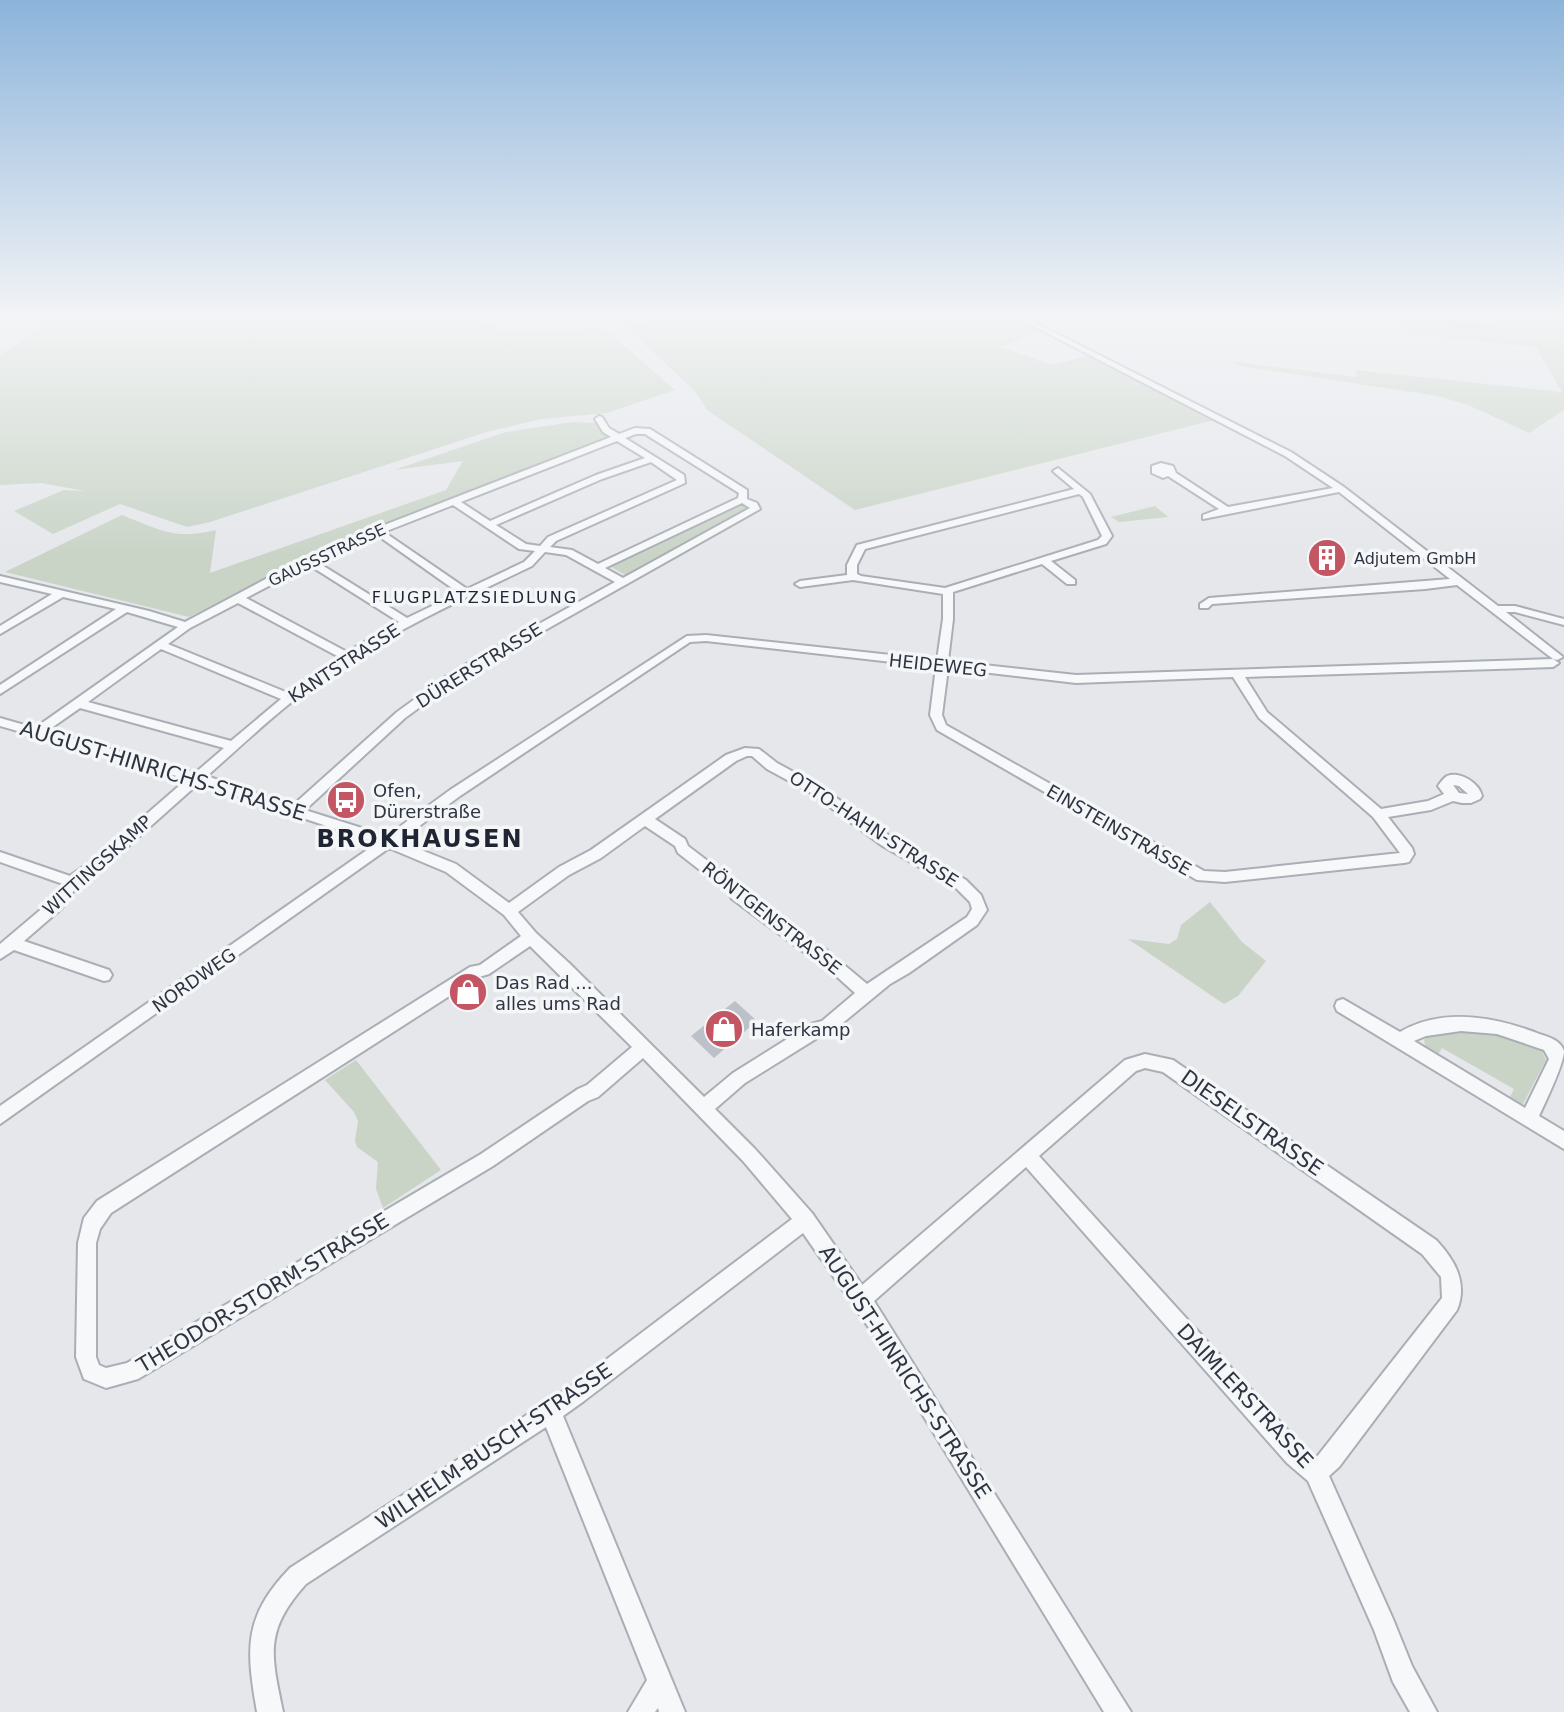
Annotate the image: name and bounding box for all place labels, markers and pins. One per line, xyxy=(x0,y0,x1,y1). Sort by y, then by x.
building icon: Adjutem GmbH xyxy=(1306,537,1348,579)
place label: Adjutem GmbH xyxy=(1354,549,1476,568)
bus stop icon: Ofen, Dürerstraße xyxy=(325,779,367,821)
place label: Ofen, Dürerstraße xyxy=(373,780,481,822)
shop icon: Das Rad ... alles ums Rad xyxy=(447,971,489,1013)
place label: Das Rad ... alles ums Rad xyxy=(495,972,621,1014)
shop icon: Haferkamp xyxy=(703,1008,745,1050)
place label: Haferkamp xyxy=(751,1019,850,1040)

